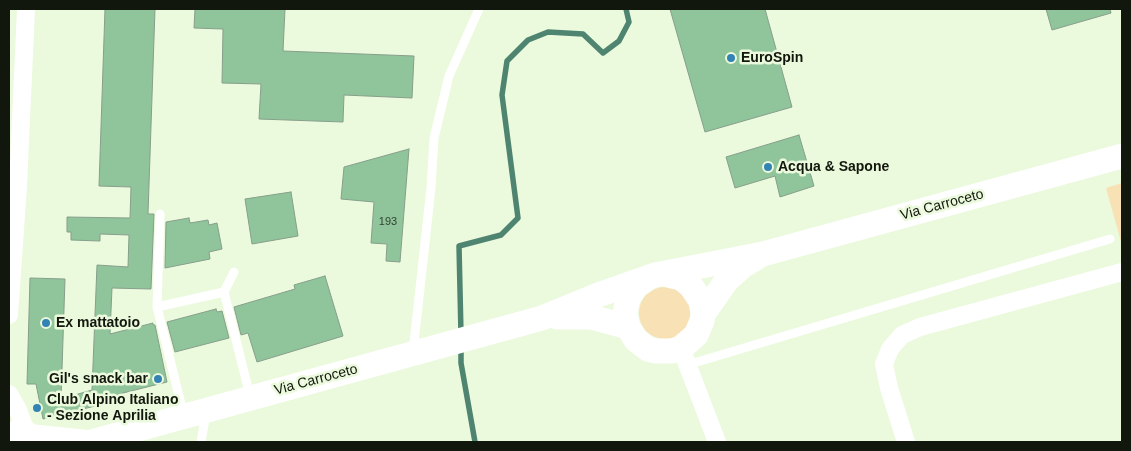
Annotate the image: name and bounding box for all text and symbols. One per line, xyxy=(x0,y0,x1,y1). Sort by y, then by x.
place label: EuroSpin xyxy=(741,50,803,66)
marker: EuroSpin xyxy=(725,52,737,64)
place label: Acqua & Sapone xyxy=(778,159,889,175)
marker: Acqua & Sapone xyxy=(762,161,774,173)
street label: Via Carroceto xyxy=(899,186,985,224)
house number: 193 xyxy=(379,215,397,229)
place label: Ex mattatoio xyxy=(56,315,140,331)
marker: Ex mattatoio xyxy=(40,317,52,329)
street label: Via Carroceto xyxy=(273,361,359,399)
place label: Gil's snack bar xyxy=(49,371,148,387)
marker: Gil's snack bar xyxy=(152,373,164,385)
place label: Club Alpino Italiano - Sezione Aprilia xyxy=(47,392,178,424)
marker: Club Alpino Italiano - Sezione Aprilia xyxy=(31,402,43,414)

